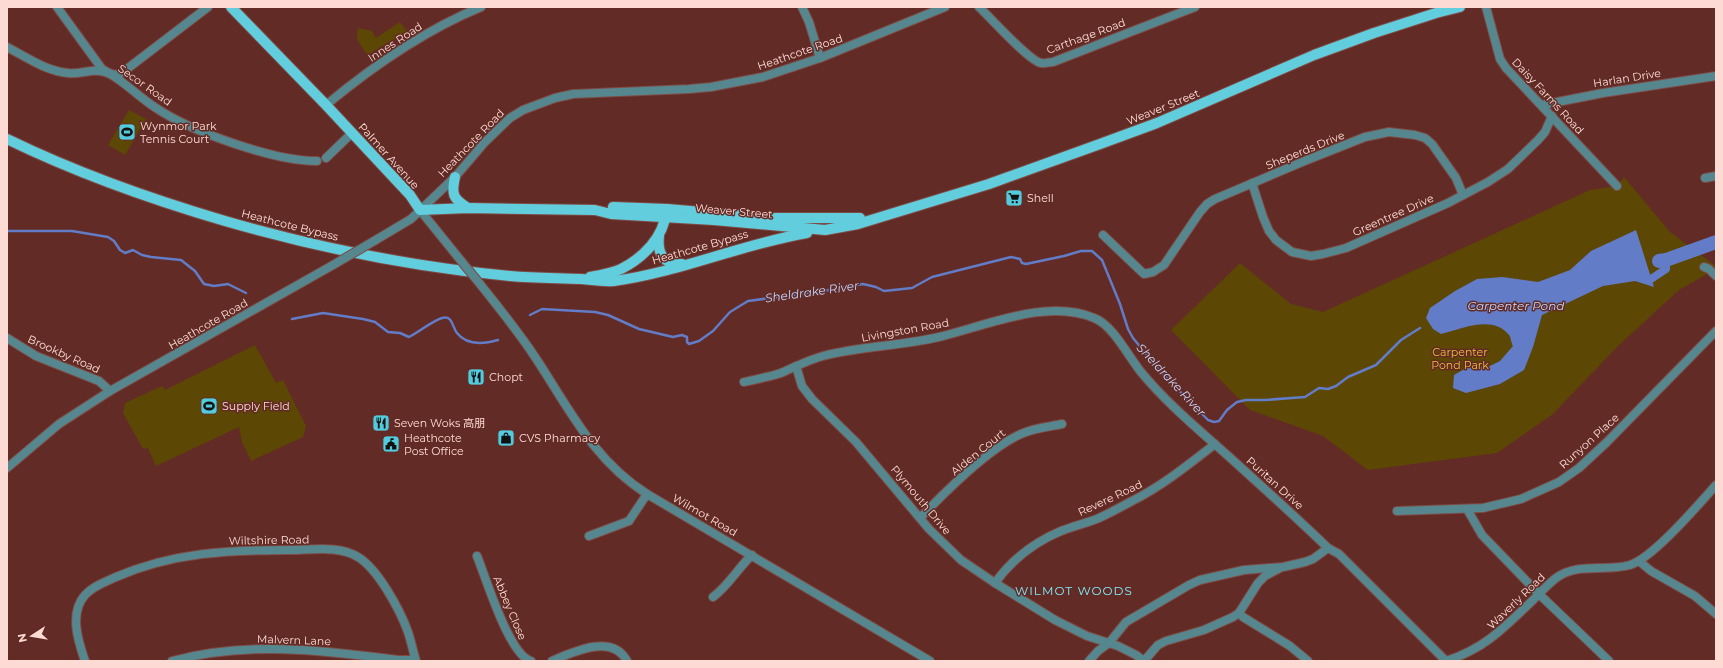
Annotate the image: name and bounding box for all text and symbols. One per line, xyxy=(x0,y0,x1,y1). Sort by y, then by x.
street label: Carthage Road xyxy=(1045,15,1127,57)
street label: Innes Road xyxy=(365,19,425,65)
street label: Heathcote Road xyxy=(755,31,845,73)
street label: Daisy Farms Road xyxy=(1509,55,1587,137)
street label: Secor Road xyxy=(115,61,175,109)
street label: Harlan Drive xyxy=(1592,66,1662,90)
street label: Weaver Street xyxy=(1124,86,1202,128)
street label: Heathcote Road xyxy=(435,106,507,180)
place label: Wynmor Park Tennis Court xyxy=(140,119,217,146)
street label: Palmer Avenue xyxy=(356,120,423,192)
sports icon: Wynmor Park Tennis Court xyxy=(117,122,137,142)
street label: Sheperds Drive xyxy=(1264,128,1347,172)
supermarket icon: Shell xyxy=(1004,188,1024,208)
place label: Shell xyxy=(1027,191,1054,205)
street label: Greentree Drive xyxy=(1350,191,1436,239)
street label: Weaver Street xyxy=(695,201,774,221)
street label: Heathcote Bypass xyxy=(240,206,341,244)
street label: Heathcote Bypass xyxy=(650,226,750,267)
water label: Sheldrake River xyxy=(764,277,860,306)
street label: Heathcote Road xyxy=(166,296,250,352)
water label: Carpenter Pond xyxy=(1468,298,1565,313)
street label: Livingston Road xyxy=(860,315,950,345)
street label: Brookby Road xyxy=(26,332,102,376)
water label: Sheldrake River xyxy=(1134,340,1209,419)
park label: Carpenter Pond Park xyxy=(1431,345,1489,372)
restaurant icon: Chopt xyxy=(466,367,486,387)
place label: Chopt xyxy=(489,370,524,384)
sports icon: Supply Field xyxy=(199,396,219,416)
place label: Supply Field xyxy=(222,399,290,413)
street label: Runyon Place xyxy=(1556,410,1622,472)
restaurant icon: Seven Woks 高朋 xyxy=(371,413,391,433)
place label: Seven Woks 高朋 xyxy=(394,416,485,430)
street label: Alden Court xyxy=(948,425,1009,478)
shop icon: CVS Pharmacy xyxy=(496,428,516,448)
place label: Heathcote Post Office xyxy=(404,431,464,458)
place label: CVS Pharmacy xyxy=(519,431,600,445)
public building icon: Heathcote Post Office xyxy=(381,434,401,454)
street label: Puritan Drive xyxy=(1243,454,1307,513)
street label: Plymouth Drive xyxy=(888,462,954,538)
street label: Revere Road xyxy=(1076,477,1144,519)
street label: Wilmot Road xyxy=(670,491,740,539)
street label: Wiltshire Road xyxy=(229,532,309,548)
street label: Waverly Road xyxy=(1484,570,1548,632)
street label: Abbey Close xyxy=(490,574,530,642)
district label: WILMOT WOODS xyxy=(1015,583,1133,598)
north arrow xyxy=(12,616,52,656)
text: N xyxy=(14,632,30,644)
street label: Malvern Lane xyxy=(257,632,332,648)

